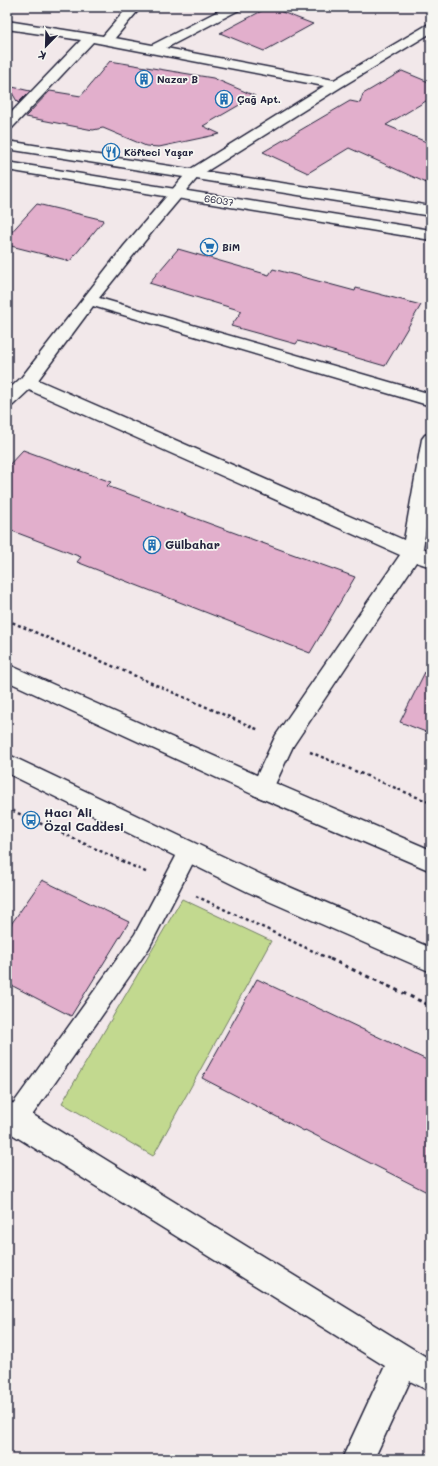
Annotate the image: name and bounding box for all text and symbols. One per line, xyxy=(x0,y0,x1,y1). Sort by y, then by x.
north arrow xyxy=(26,26,66,66)
text: K xyxy=(36,47,48,64)
building icon: Nazar B xyxy=(134,69,154,89)
place label: Nazar B xyxy=(157,72,198,86)
building icon: Çağ Apt. xyxy=(214,89,234,109)
place label: Çağ Apt. xyxy=(237,92,281,106)
restaurant icon: Köfteci Yaşar xyxy=(101,142,121,162)
place label: Köfteci Yaşar xyxy=(124,145,193,160)
street label: 66037 xyxy=(203,191,235,209)
supermarket icon: BiM xyxy=(199,237,219,257)
place label: BiM xyxy=(222,240,240,254)
building icon: Gülbahar xyxy=(142,535,162,555)
place label: Gülbahar xyxy=(165,536,220,552)
place label: Hacı Ali Özal Caddesi xyxy=(44,804,124,834)
bus stop icon: Hacı Ali Özal Caddesi xyxy=(21,810,41,830)

